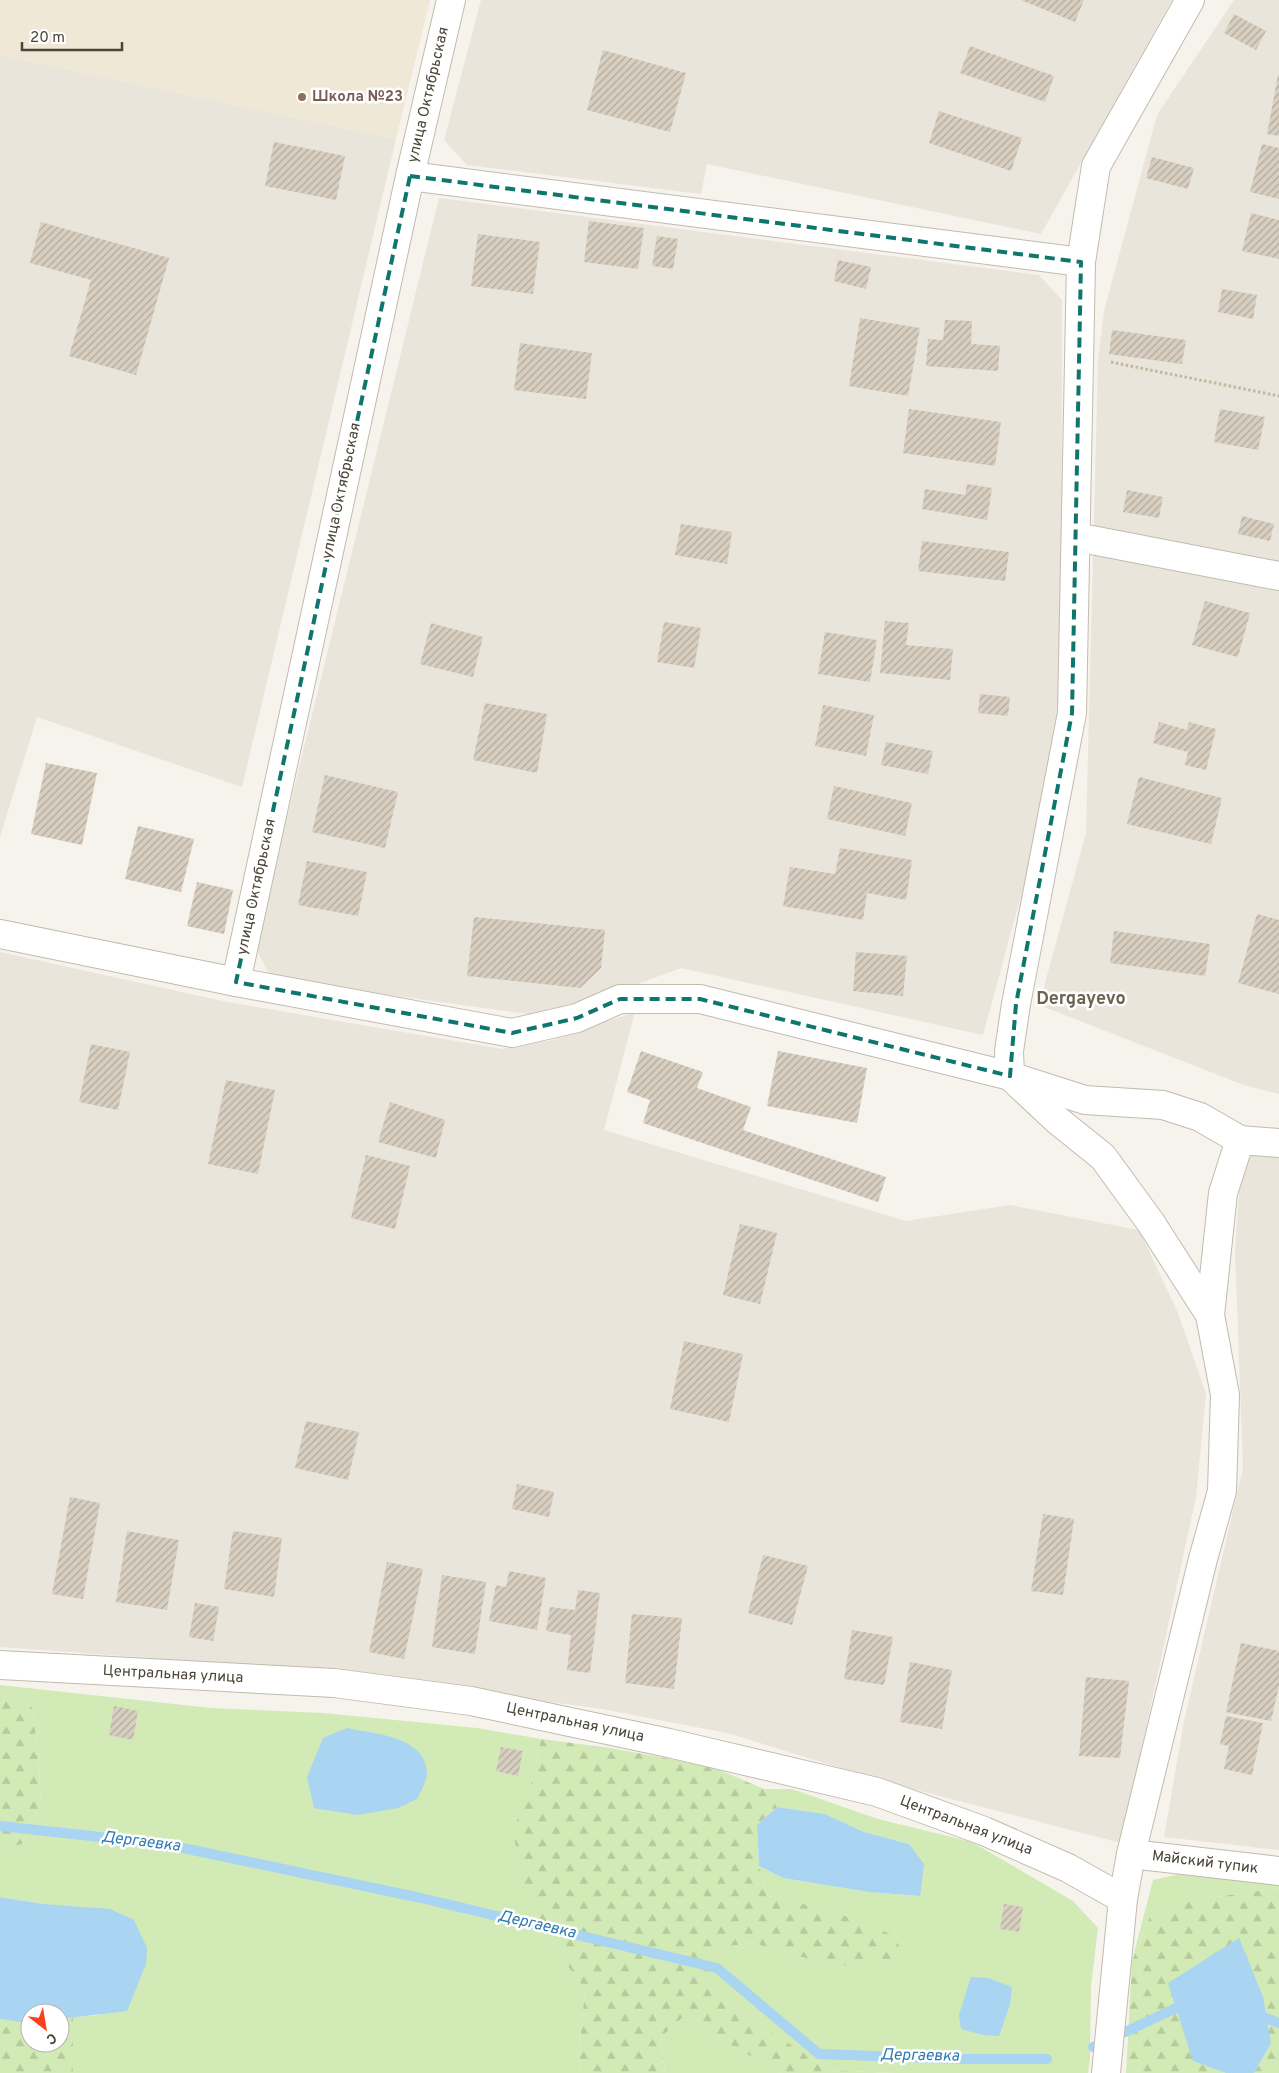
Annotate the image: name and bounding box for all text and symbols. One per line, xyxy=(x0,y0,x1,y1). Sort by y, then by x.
scale bar xyxy=(22,20,122,52)
street label: улица Октябрьская xyxy=(404,25,454,165)
text: 20 m xyxy=(30,29,65,48)
place label: Школа №23 xyxy=(312,88,403,107)
marker: Школа №23 xyxy=(296,91,308,103)
street label: улица Октябрьская xyxy=(318,421,366,561)
street label: улица Октябрьская xyxy=(233,817,281,957)
district label: Dergayevo xyxy=(1036,988,1126,1011)
street label: Центральная улица xyxy=(102,1662,244,1688)
street label: Центральная улица xyxy=(504,1699,646,1747)
street label: Центральная улица xyxy=(897,1792,1035,1860)
water label: Дергаевка xyxy=(101,1827,182,1857)
street label: Майский тупик xyxy=(1151,1847,1259,1879)
water label: Дергаевка xyxy=(496,1906,578,1944)
north arrow xyxy=(20,2003,70,2053)
text: С xyxy=(43,2028,59,2047)
water label: Дергаевка xyxy=(880,2045,960,2067)

